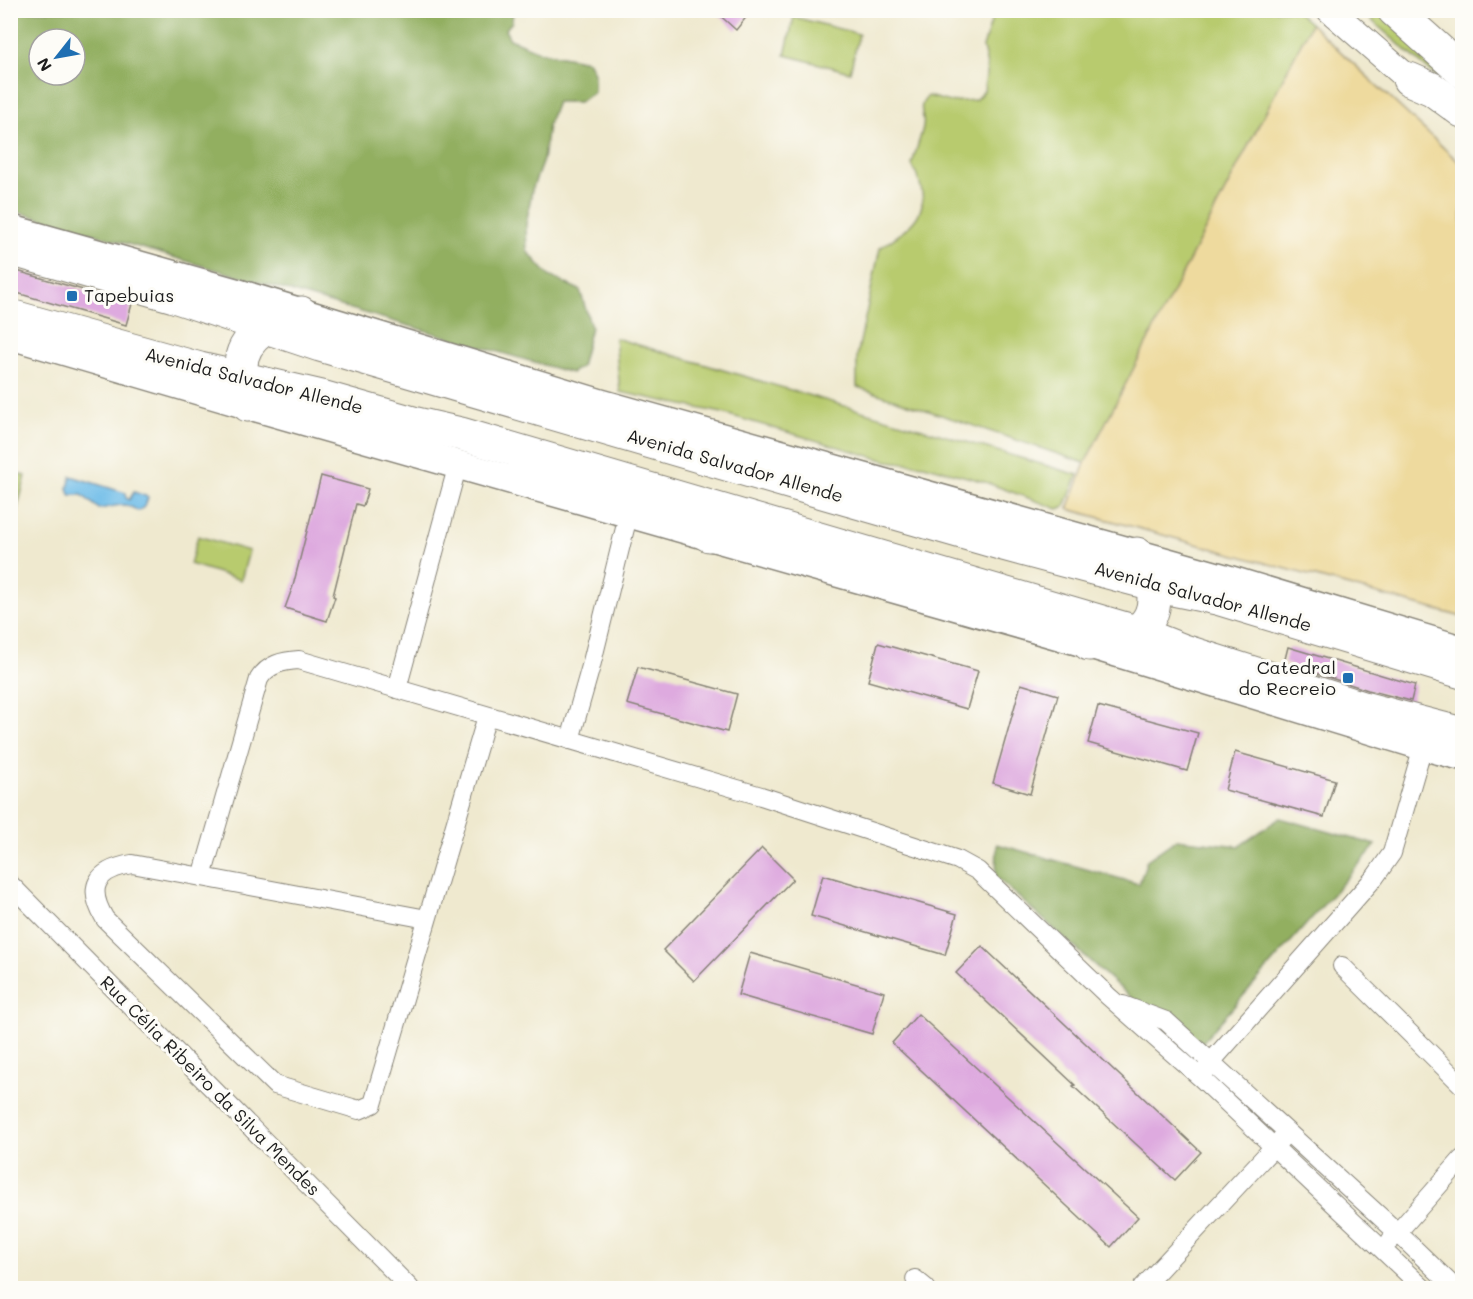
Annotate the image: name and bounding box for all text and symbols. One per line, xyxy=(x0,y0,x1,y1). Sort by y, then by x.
north arrow xyxy=(27,27,87,87)
text: N xyxy=(32,54,56,76)
place label: Tapebuias xyxy=(84,283,174,307)
marker: Tapebuias xyxy=(65,289,79,303)
street label: Avenida Salvador Allende xyxy=(143,341,366,419)
street label: Avenida Salvador Allende xyxy=(624,423,846,507)
street label: Avenida Salvador Allende xyxy=(1092,555,1314,637)
place label: Catedral do Recreio xyxy=(1239,655,1336,700)
marker: Catedral do Recreio xyxy=(1341,671,1355,685)
street label: Rua Célia Ribeiro da Silva Mendes xyxy=(96,970,326,1200)

